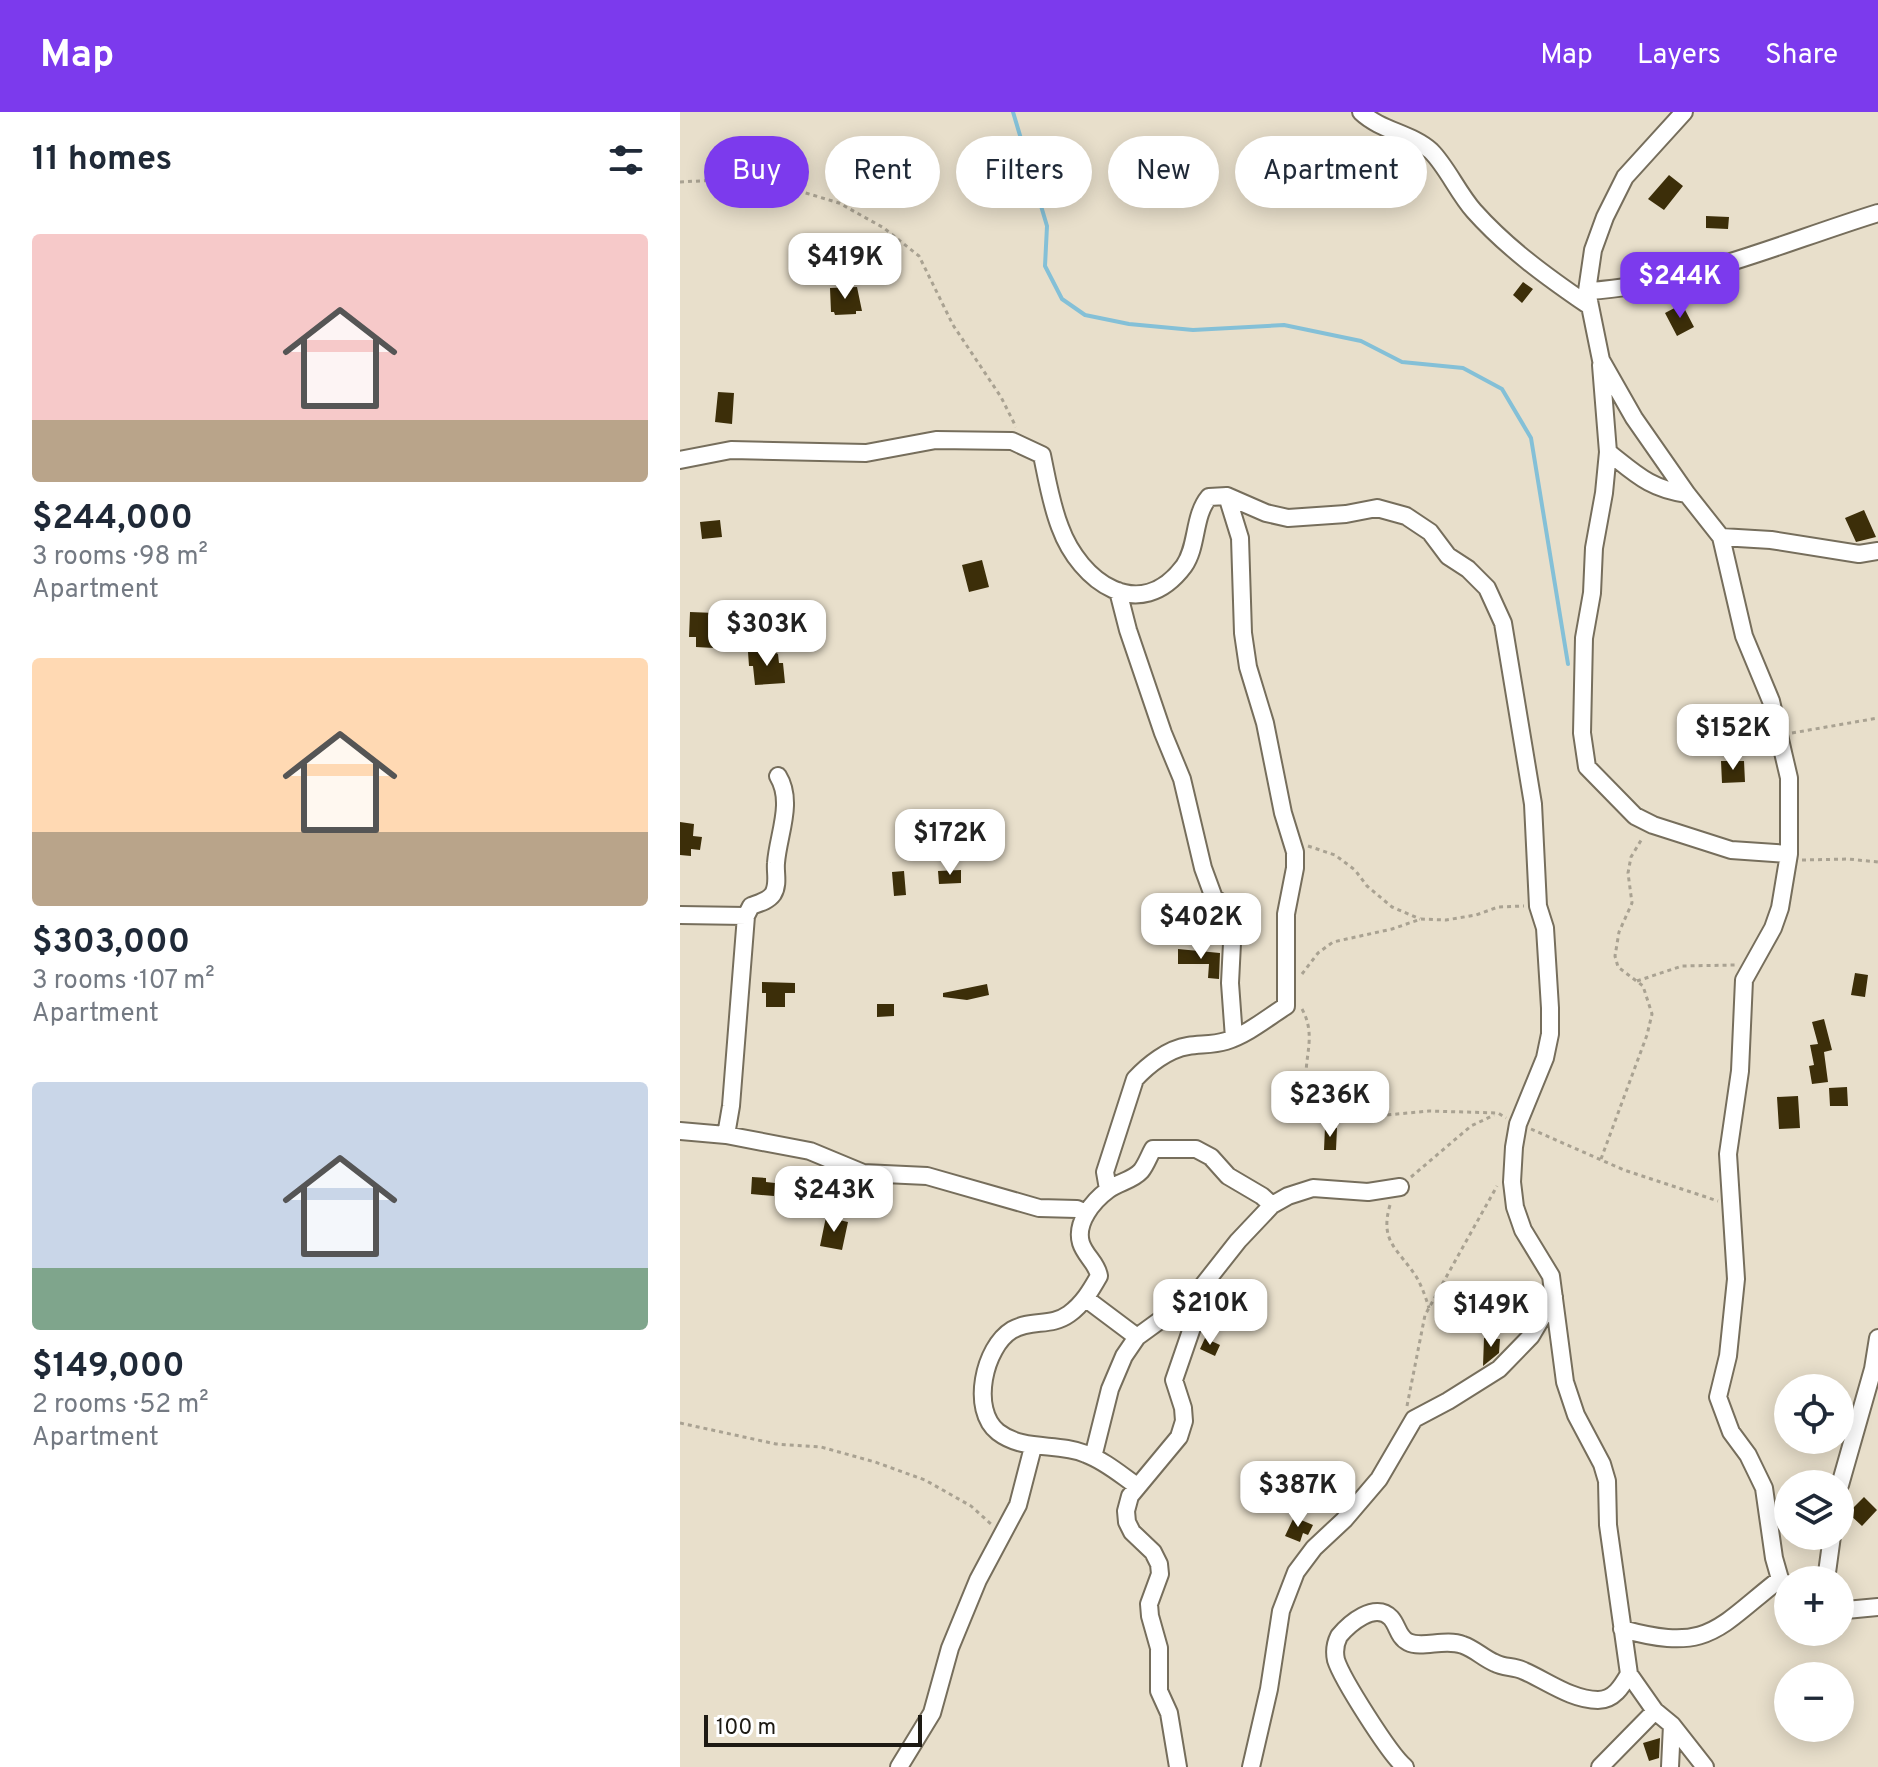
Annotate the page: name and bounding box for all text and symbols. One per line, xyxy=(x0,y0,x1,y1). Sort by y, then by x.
text: Map xyxy=(40,32,114,81)
text: Map xyxy=(1540,38,1593,74)
text: Layers xyxy=(1637,38,1721,74)
text: Share xyxy=(1765,38,1838,74)
chip: Buy xyxy=(704,136,809,208)
chip: Rent xyxy=(825,136,940,208)
chip: Filters xyxy=(956,136,1092,208)
chip: New xyxy=(1108,136,1219,208)
chip: Apartment xyxy=(1235,136,1427,208)
icon: filters xyxy=(604,138,648,182)
text: 11 homes xyxy=(32,139,172,182)
pin: $419K xyxy=(789,233,901,301)
text: $419K xyxy=(806,242,884,275)
pin: $244K xyxy=(1624,252,1736,320)
text: $244K xyxy=(1638,261,1722,294)
icon: home xyxy=(268,286,412,430)
text: $244,000 xyxy=(32,498,193,541)
text: 3 rooms · 98 m² xyxy=(32,541,208,574)
text: Apartment xyxy=(32,574,159,607)
pin: $303K xyxy=(711,600,823,668)
text: $303K xyxy=(726,609,808,642)
pin: $152K xyxy=(1677,704,1789,772)
icon: home xyxy=(268,710,412,854)
text: $152K xyxy=(1695,713,1771,746)
pin: $172K xyxy=(894,809,1006,877)
text: $172K xyxy=(913,818,987,851)
pin: $402K xyxy=(1145,893,1257,961)
text: $402K xyxy=(1159,902,1243,935)
text: $303,000 xyxy=(32,922,190,965)
text: 3 rooms · 107 m² xyxy=(32,965,215,998)
text: Apartment xyxy=(32,998,159,1031)
pin: $236K xyxy=(1274,1071,1386,1139)
text: $236K xyxy=(1289,1080,1371,1113)
icon: home xyxy=(268,1134,412,1278)
pin: $243K xyxy=(778,1166,890,1234)
text: $243K xyxy=(793,1175,875,1208)
pin: $210K xyxy=(1154,1279,1266,1347)
pin: $149K xyxy=(1435,1281,1547,1349)
text: $210K xyxy=(1171,1288,1249,1321)
text: $149K xyxy=(1452,1290,1530,1323)
text: $149,000 xyxy=(32,1346,185,1389)
map controls xyxy=(1774,1374,1854,1742)
button: locate xyxy=(1774,1374,1854,1454)
text: 2 rooms · 52 m² xyxy=(32,1389,209,1422)
text: Apartment xyxy=(32,1422,159,1455)
pin: $387K xyxy=(1242,1461,1354,1529)
text: $387K xyxy=(1258,1470,1338,1503)
button: layers xyxy=(1774,1470,1854,1550)
button: + xyxy=(1774,1566,1854,1646)
button: − xyxy=(1774,1662,1854,1742)
scale bar xyxy=(704,1711,922,1747)
text: 100 m xyxy=(716,1715,776,1742)

